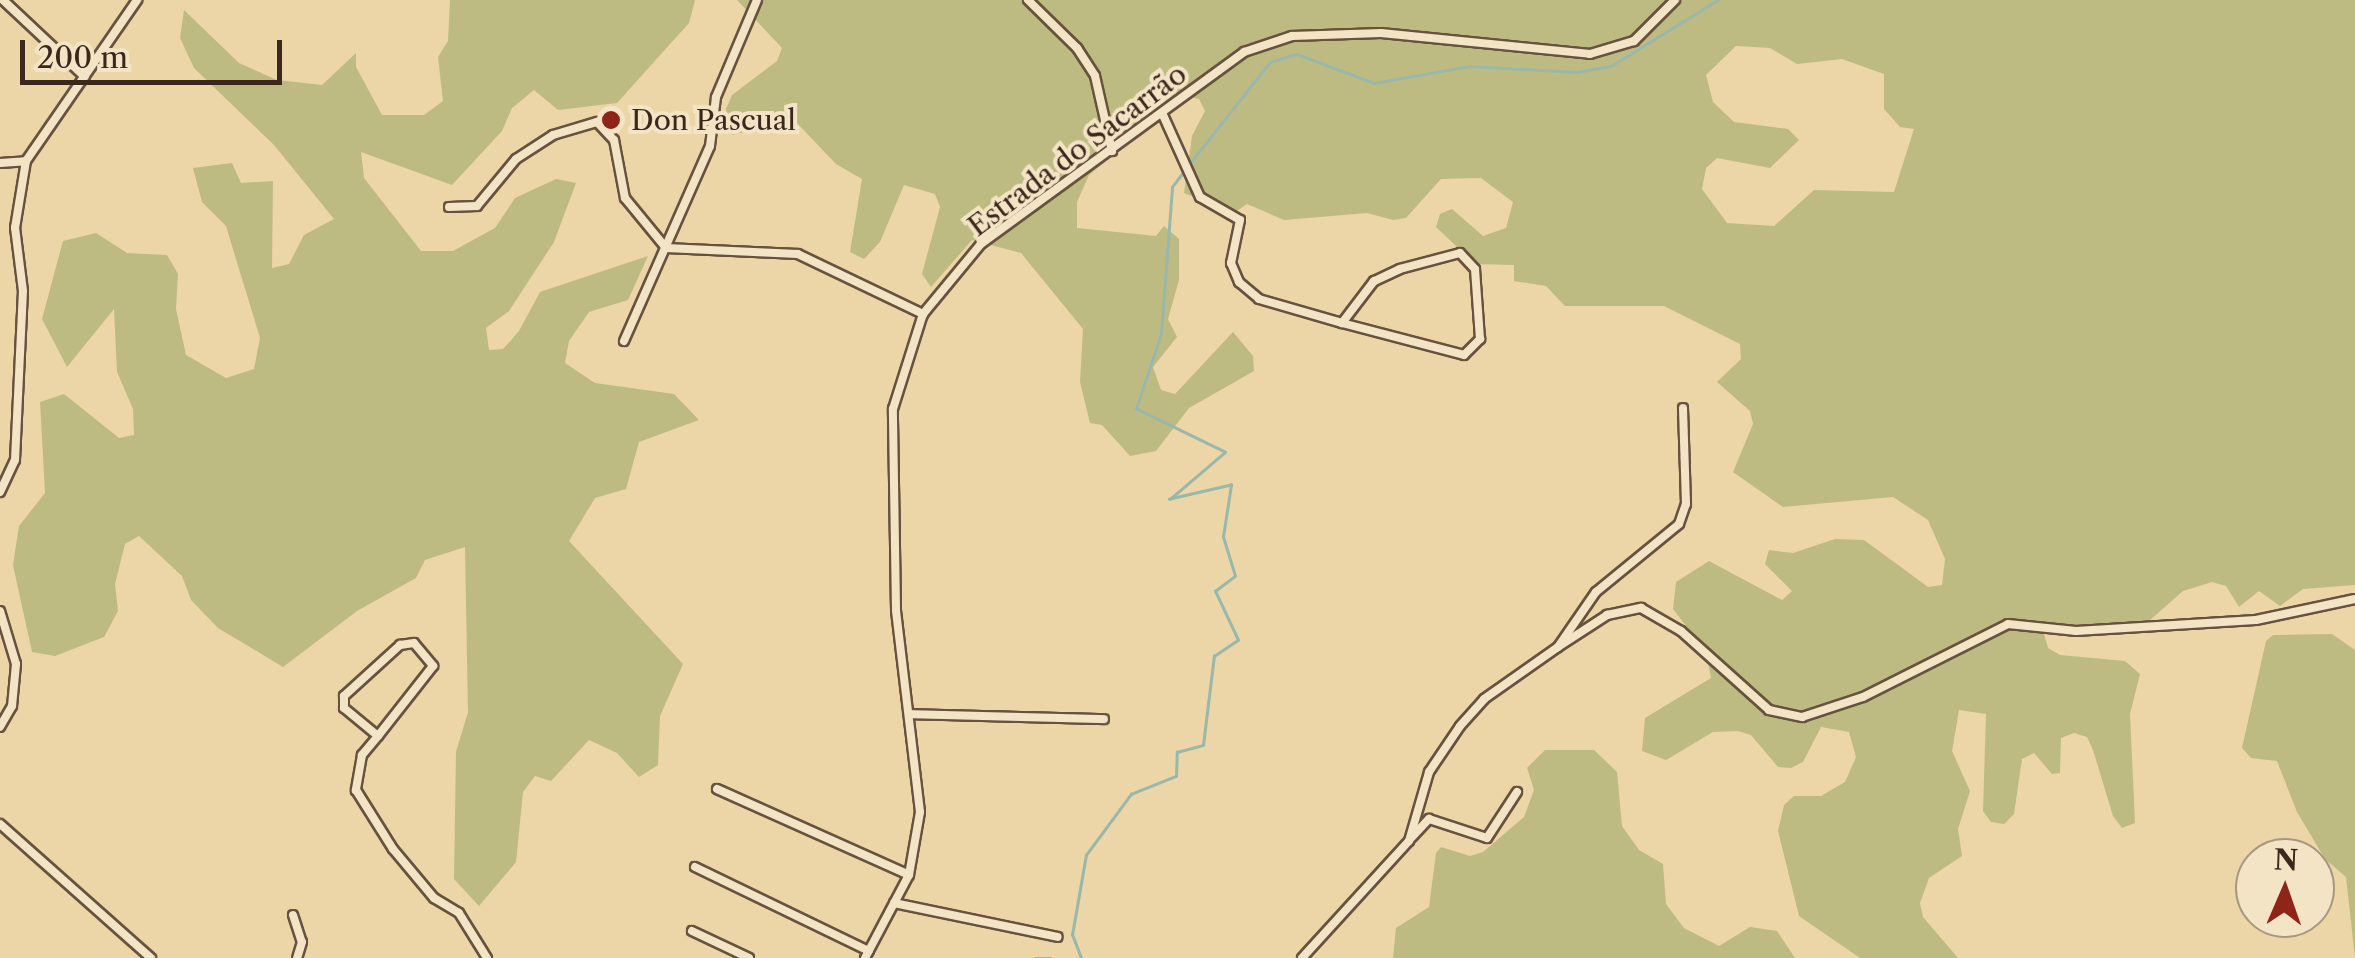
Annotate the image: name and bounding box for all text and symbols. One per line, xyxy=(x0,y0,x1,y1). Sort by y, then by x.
scale bar xyxy=(25,20,288,82)
text: 200 m xyxy=(37,39,128,76)
street label: Estrada do Sacarrão xyxy=(961,57,1193,243)
place label: Don Pascual xyxy=(631,103,796,137)
marker: Don Pascual xyxy=(600,109,622,131)
north arrow xyxy=(2235,838,2335,938)
text: N xyxy=(2273,843,2299,877)

